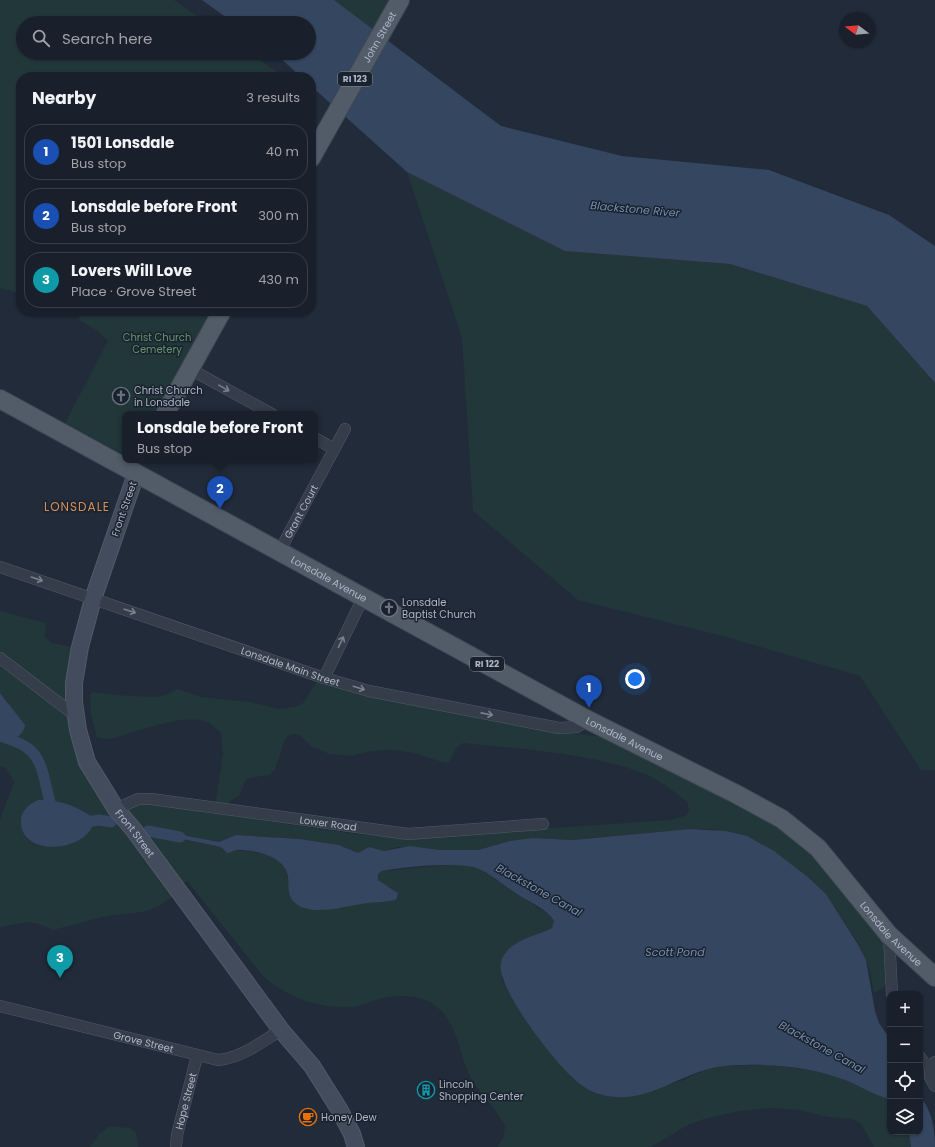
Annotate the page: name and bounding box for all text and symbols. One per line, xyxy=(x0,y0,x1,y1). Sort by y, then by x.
street label: John Street xyxy=(359,8,400,65)
north arrow xyxy=(839,12,875,48)
search box xyxy=(16,16,316,60)
icon: search xyxy=(30,27,52,49)
text: Search here xyxy=(62,28,152,49)
road number: RI 123 xyxy=(338,72,372,86)
text: Nearby xyxy=(32,86,96,110)
text: 3 results xyxy=(246,88,300,107)
text: 1501 Lonsdale xyxy=(71,132,174,153)
text: 1 xyxy=(44,142,48,161)
text: 40 m xyxy=(266,142,299,161)
text: Bus stop xyxy=(71,154,126,173)
text: Lonsdale before Front xyxy=(71,196,237,217)
water label: Blackstone River xyxy=(590,197,681,221)
text: 2 xyxy=(42,206,50,225)
text: 300 m xyxy=(258,206,299,225)
text: Bus stop xyxy=(71,218,126,237)
text: Lovers Will Love xyxy=(71,260,192,281)
text: 3 xyxy=(42,270,50,289)
text: 430 m xyxy=(258,270,299,289)
text: Place · Grove Street xyxy=(71,282,196,301)
park label: Christ Church Cemetery xyxy=(123,330,191,357)
place label: Christ Church in Lonsdale xyxy=(134,383,203,410)
one-way arrow xyxy=(218,384,230,392)
church icon: Christ Church in Lonsdale xyxy=(111,386,131,406)
popup xyxy=(122,411,318,463)
text: Lonsdale before Front xyxy=(137,417,303,438)
text: Bus stop xyxy=(137,439,192,458)
pin: 2 xyxy=(207,476,233,509)
street label: Front Street xyxy=(108,479,141,538)
street label: Grant Court xyxy=(280,482,321,541)
district label: LONSDALE xyxy=(44,498,110,515)
street label: Lonsdale Avenue xyxy=(288,552,370,606)
one-way arrow xyxy=(31,576,43,584)
place label: Lonsdale Baptist Church xyxy=(402,595,476,622)
church icon: Lonsdale Baptist Church xyxy=(379,598,399,618)
one-way arrow xyxy=(124,607,136,615)
one-way arrow xyxy=(338,637,345,649)
street label: Lonsdale Main Street xyxy=(239,643,342,690)
road number: RI 122 xyxy=(470,657,504,671)
your location xyxy=(625,669,645,689)
pin: 1 xyxy=(576,675,602,708)
one-way arrow xyxy=(353,685,366,692)
one-way arrow xyxy=(480,710,493,718)
street label: Lonsdale Avenue xyxy=(583,713,666,764)
street label: Front Street xyxy=(112,806,159,860)
street label: Lower Road xyxy=(299,812,358,834)
water label: Blackstone Canal xyxy=(493,860,585,920)
street label: Lonsdale Avenue xyxy=(857,898,926,970)
water label: Scott Pond xyxy=(645,944,705,960)
pin: 3 xyxy=(47,945,73,978)
map controls xyxy=(887,991,923,1135)
button: + xyxy=(887,991,923,1027)
water label: Blackstone Canal xyxy=(776,1017,868,1077)
street label: Grove Street xyxy=(112,1027,176,1056)
button: − xyxy=(887,1027,923,1063)
button: locate xyxy=(887,1063,923,1099)
street label: Hope Street xyxy=(171,1071,200,1131)
place label: Lincoln Shopping Center xyxy=(439,1077,524,1104)
building icon: Lincoln Shopping Center xyxy=(416,1080,436,1100)
button: layers xyxy=(887,1099,923,1135)
cafe icon: Honey Dew xyxy=(298,1107,318,1127)
place label: Honey Dew xyxy=(321,1110,377,1125)

